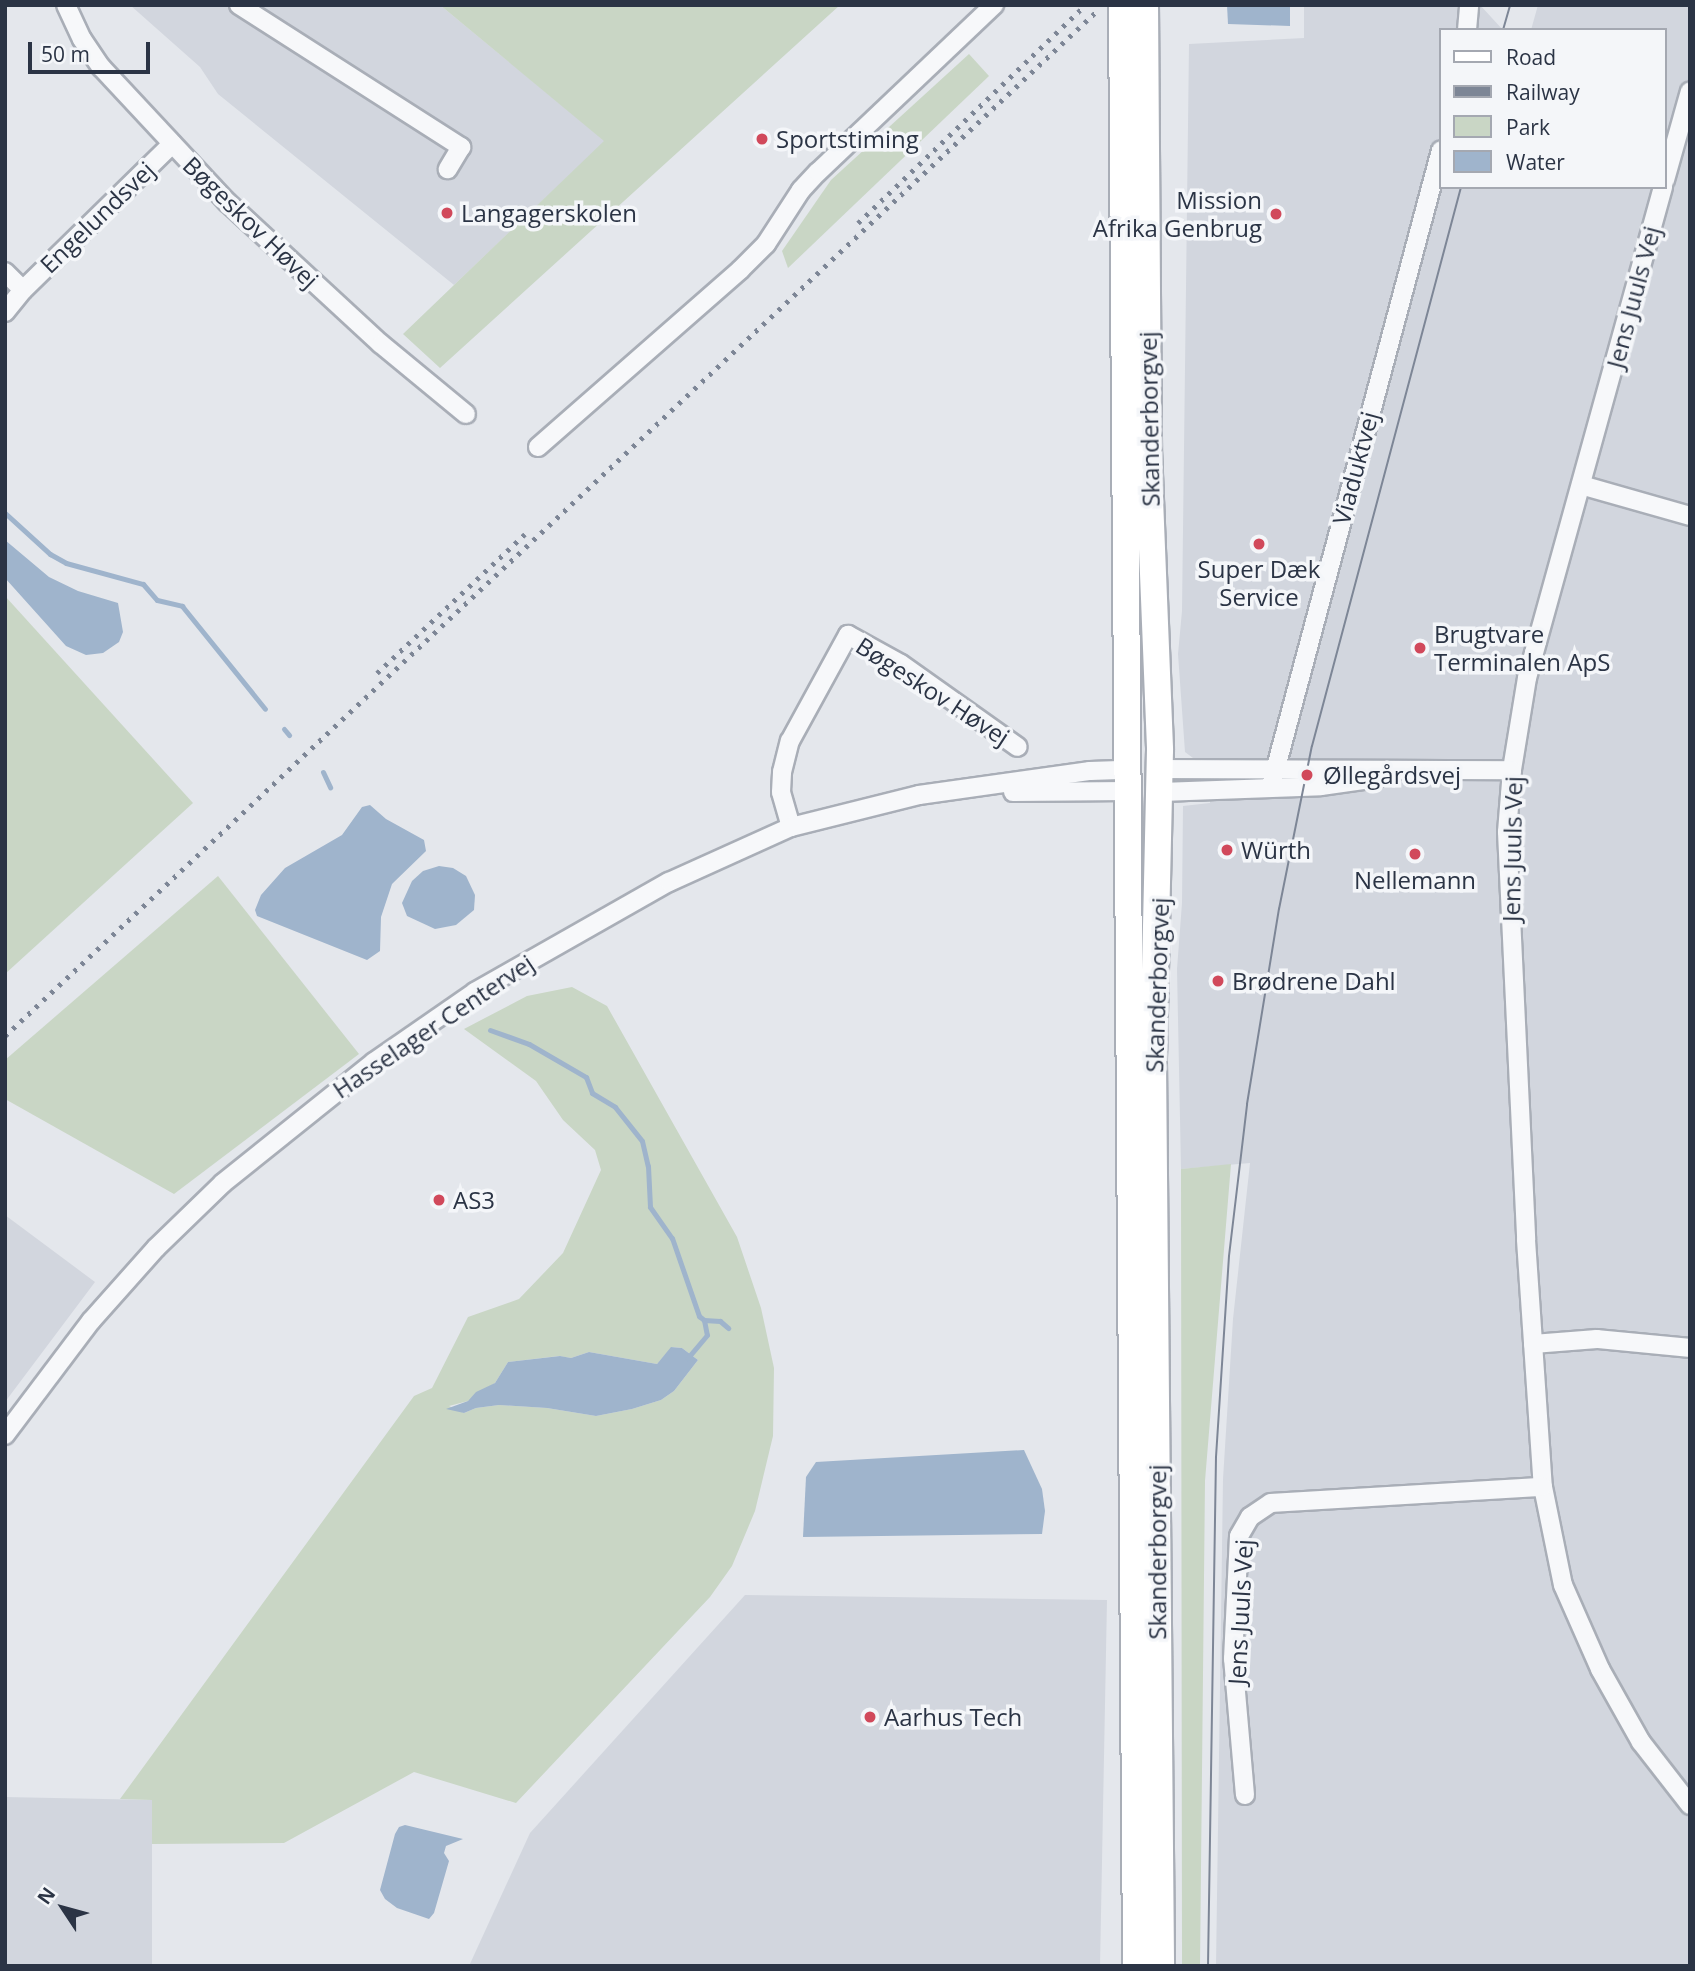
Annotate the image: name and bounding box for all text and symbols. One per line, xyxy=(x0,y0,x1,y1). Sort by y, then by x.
scale bar xyxy=(32,28,154,72)
legend xyxy=(1440,28,1667,189)
text: 50 m xyxy=(41,40,90,68)
text: Road xyxy=(1506,43,1556,71)
text: Railway xyxy=(1506,78,1580,106)
text: Park xyxy=(1506,113,1550,141)
place label: Sportstiming xyxy=(776,125,919,153)
marker: Sportstiming xyxy=(754,131,770,147)
text: Water xyxy=(1506,148,1565,176)
street label: Bøgeskov Høvej xyxy=(177,150,325,294)
street label: Engelundsvej xyxy=(34,155,160,279)
place label: Mission Afrika Genbrug xyxy=(1093,186,1262,242)
place label: Langagerskolen xyxy=(461,199,637,227)
marker: Langagerskolen xyxy=(439,205,455,221)
marker: Mission Afrika Genbrug xyxy=(1268,206,1284,222)
street label: Jens Juuls Vej xyxy=(1600,223,1666,371)
street label: Skanderborgvej xyxy=(1133,331,1165,507)
street label: Viaduktvej xyxy=(1326,408,1384,528)
marker: Super Dæk Service xyxy=(1251,536,1267,552)
place label: Super Dæk Service xyxy=(1198,555,1320,611)
place label: Brugtvare Terminalen ApS xyxy=(1434,620,1610,676)
street label: Bøgeskov Høvej xyxy=(851,631,1015,751)
marker: Brugtvare Terminalen ApS xyxy=(1412,640,1428,656)
place label: Øllegårdsvej xyxy=(1323,761,1461,789)
marker: Øllegårdsvej xyxy=(1297,765,1317,785)
street label: Jens Juuls Vej xyxy=(1496,776,1528,922)
place label: Würth xyxy=(1241,836,1311,864)
marker: Würth xyxy=(1219,842,1235,858)
marker: Nellemann xyxy=(1407,846,1423,862)
place label: Nellemann xyxy=(1354,866,1476,894)
street label: Skanderborgvej xyxy=(1140,897,1174,1073)
street label: Hasselager Centervej xyxy=(327,948,539,1104)
place label: Brødrene Dahl xyxy=(1232,967,1396,995)
marker: Brødrene Dahl xyxy=(1210,973,1226,989)
place label: AS3 xyxy=(453,1186,495,1214)
marker: AS3 xyxy=(431,1192,447,1208)
street label: Skanderborgvej xyxy=(1143,1464,1171,1640)
street label: Jens Juuls Vej xyxy=(1222,1538,1258,1686)
place label: Aarhus Tech xyxy=(884,1703,1022,1731)
marker: Aarhus Tech xyxy=(862,1709,878,1725)
north arrow xyxy=(28,1873,98,1943)
text: N xyxy=(31,1882,61,1910)

